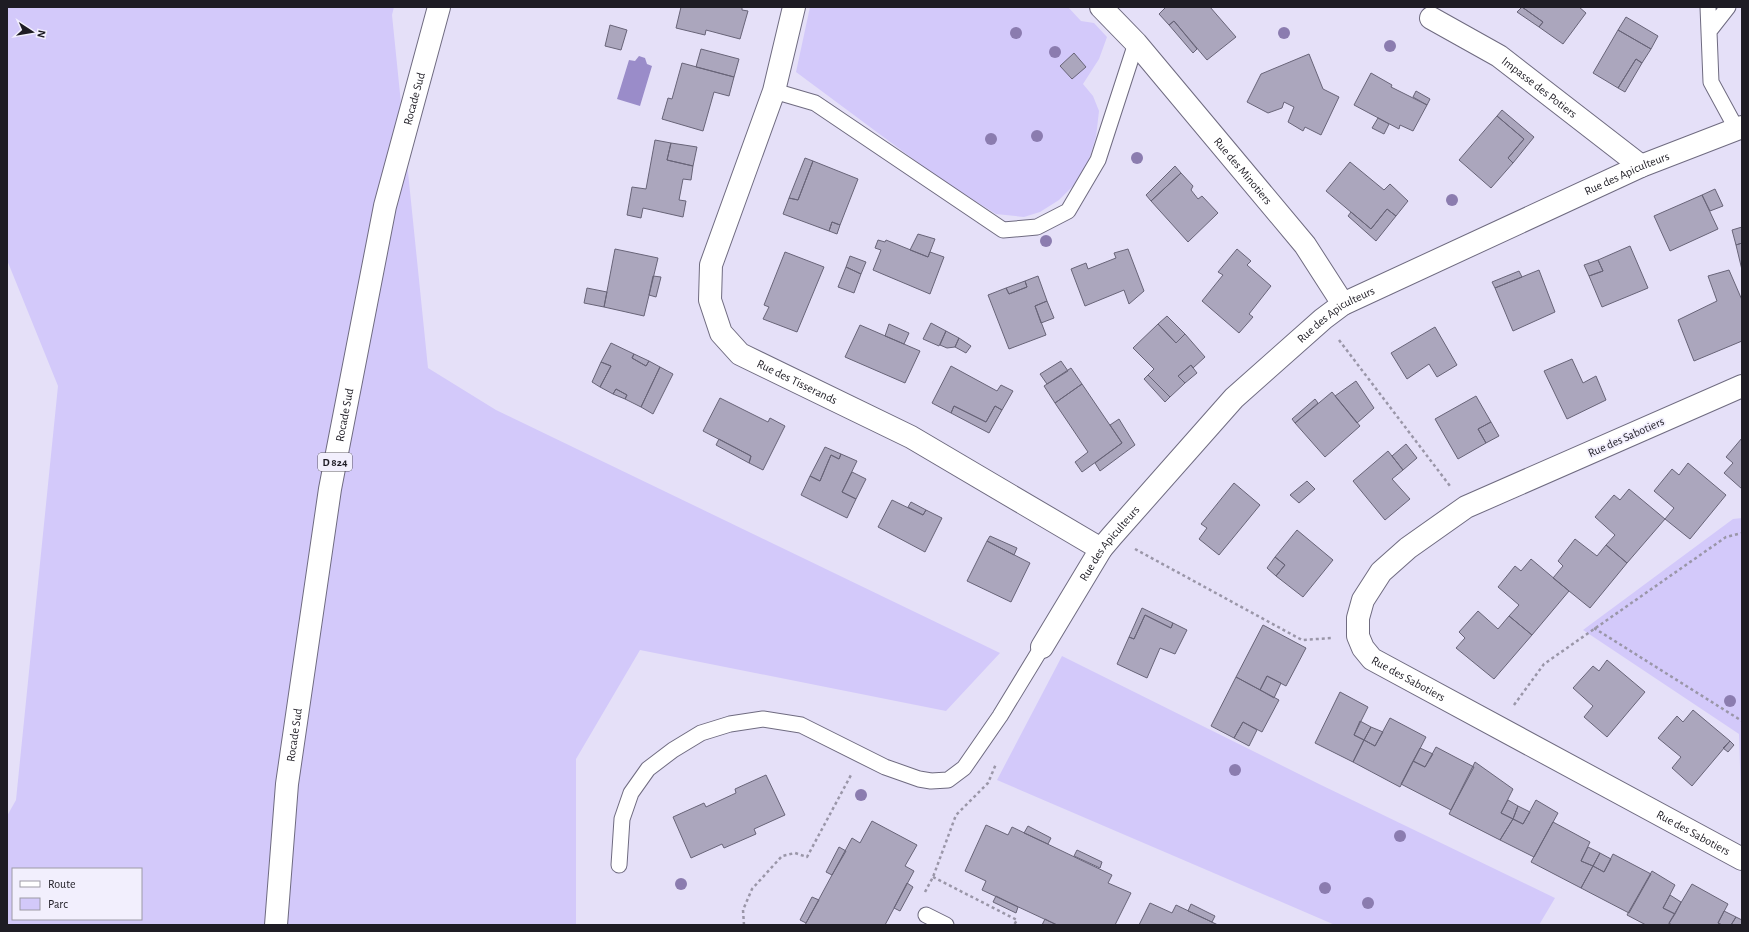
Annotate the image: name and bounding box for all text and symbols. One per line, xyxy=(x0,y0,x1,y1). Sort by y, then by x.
north arrow xyxy=(12,12,52,52)
text: N xyxy=(35,29,47,39)
street label: Impasse des Potiers xyxy=(1500,55,1579,120)
street label: Rocade Sud xyxy=(401,71,427,126)
street label: Rue des Minotiers xyxy=(1212,135,1274,207)
street label: Rue des Apiculteurs xyxy=(1583,150,1671,197)
street label: Rue des Apiculteurs xyxy=(1295,284,1376,345)
street label: Rue des Tisserands xyxy=(755,357,839,406)
street label: Rocade Sud xyxy=(333,387,355,443)
street label: Rue des Sabotiers xyxy=(1586,415,1666,459)
road number: D 824 xyxy=(318,453,352,471)
street label: Rue des Apiculteurs xyxy=(1077,503,1142,583)
street label: Rue des Sabotiers xyxy=(1369,654,1447,703)
street label: Rocade Sud xyxy=(284,707,304,763)
street label: Rue des Sabotiers xyxy=(1654,808,1732,857)
legend xyxy=(12,868,142,920)
text: Route xyxy=(48,878,75,890)
text: Parc xyxy=(48,898,68,910)

